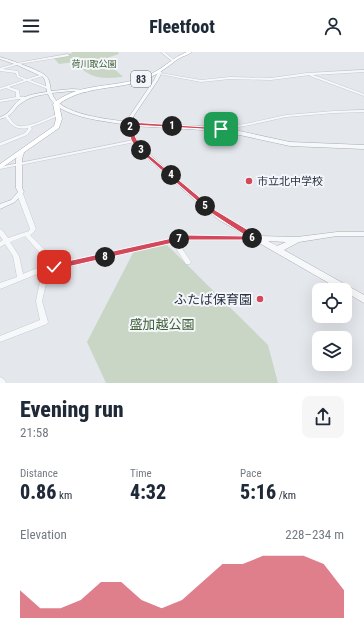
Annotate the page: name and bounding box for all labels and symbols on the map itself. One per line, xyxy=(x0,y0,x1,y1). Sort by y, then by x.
park label: 荷川取公園 xyxy=(71,59,117,69)
road number: 83 xyxy=(131,71,151,87)
pin xyxy=(204,112,238,146)
pin: 1 xyxy=(162,116,182,136)
pin: 2 xyxy=(120,117,140,137)
pin: 3 xyxy=(131,140,151,160)
pin: 4 xyxy=(161,165,181,185)
place label: 市立北中学校 xyxy=(257,175,323,188)
marker: 市立北中学校 xyxy=(244,176,254,186)
pin: 5 xyxy=(195,196,215,216)
pin: 6 xyxy=(242,228,262,248)
pin: 7 xyxy=(169,229,189,249)
pin: 8 xyxy=(95,247,115,267)
pin xyxy=(37,250,71,284)
place label: ふたば保育園 xyxy=(174,292,252,307)
marker: ふたば保育園 xyxy=(255,294,265,304)
park label: 盛加越公園 xyxy=(129,317,195,332)

